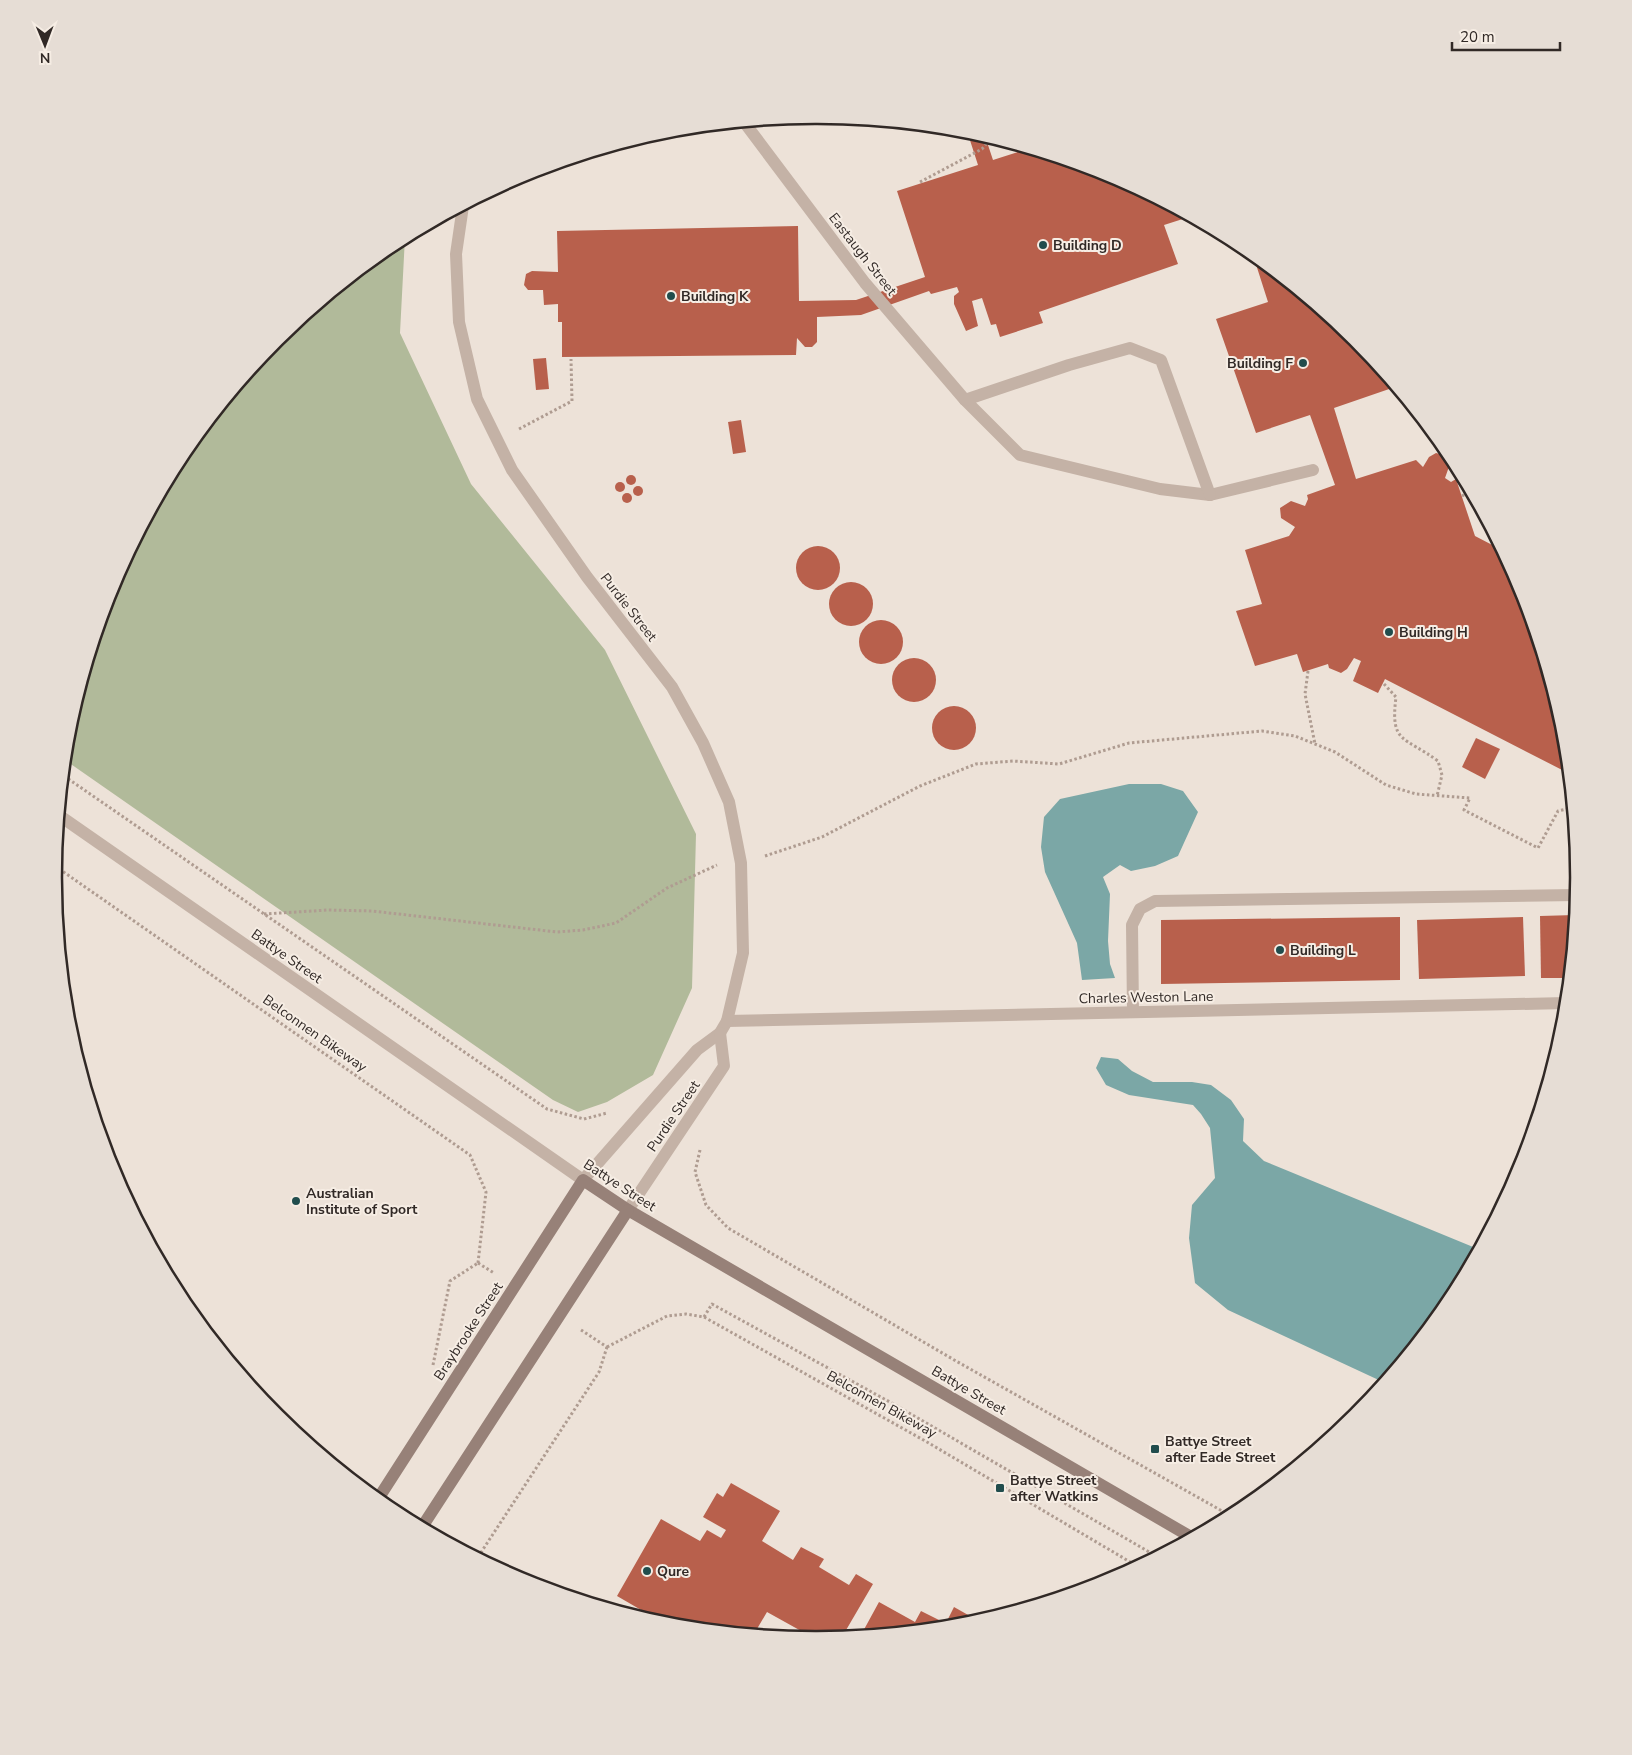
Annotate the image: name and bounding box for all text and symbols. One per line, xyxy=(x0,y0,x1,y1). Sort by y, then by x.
north arrow xyxy=(20,20,70,70)
scale bar xyxy=(1452,20,1560,52)
text: 20 m xyxy=(1460,27,1495,47)
text: N xyxy=(40,48,51,67)
street label: Eastaugh Street xyxy=(824,209,901,300)
place label: Building D xyxy=(1053,236,1122,255)
marker: Building D xyxy=(1037,239,1049,251)
place label: Building K xyxy=(681,287,749,306)
marker: Building K xyxy=(665,290,677,302)
place label: Building F xyxy=(1227,354,1293,373)
marker: Building F xyxy=(1297,357,1309,369)
street label: Purdie Street xyxy=(596,569,661,646)
place label: Building H xyxy=(1399,623,1468,642)
marker: Building H xyxy=(1383,626,1395,638)
street label: Battye Street xyxy=(247,925,326,988)
place label: Building L xyxy=(1290,941,1356,960)
marker: Building L xyxy=(1274,944,1286,956)
street label: Charles Weston Lane xyxy=(1078,987,1214,1008)
street label: Belconnen Bikeway xyxy=(259,990,371,1077)
street label: Purdie Street xyxy=(643,1077,704,1156)
street label: Battye Street xyxy=(580,1155,660,1216)
place label: Australian Institute of Sport xyxy=(306,1184,418,1219)
marker: Australian Institute of Sport xyxy=(290,1195,302,1207)
street label: Braybrooke Street xyxy=(429,1278,507,1384)
street label: Battye Street xyxy=(928,1361,1009,1419)
street label: Belconnen Bikeway xyxy=(823,1366,941,1443)
place label: Battye Street after Eade Street xyxy=(1165,1432,1276,1467)
marker: Battye Street after Eade Street xyxy=(1149,1443,1161,1455)
place label: Battye Street after Watkins xyxy=(1010,1471,1099,1506)
marker: Battye Street after Watkins xyxy=(994,1482,1006,1494)
place label: Qure xyxy=(657,1562,689,1581)
marker: Qure xyxy=(641,1565,653,1577)

